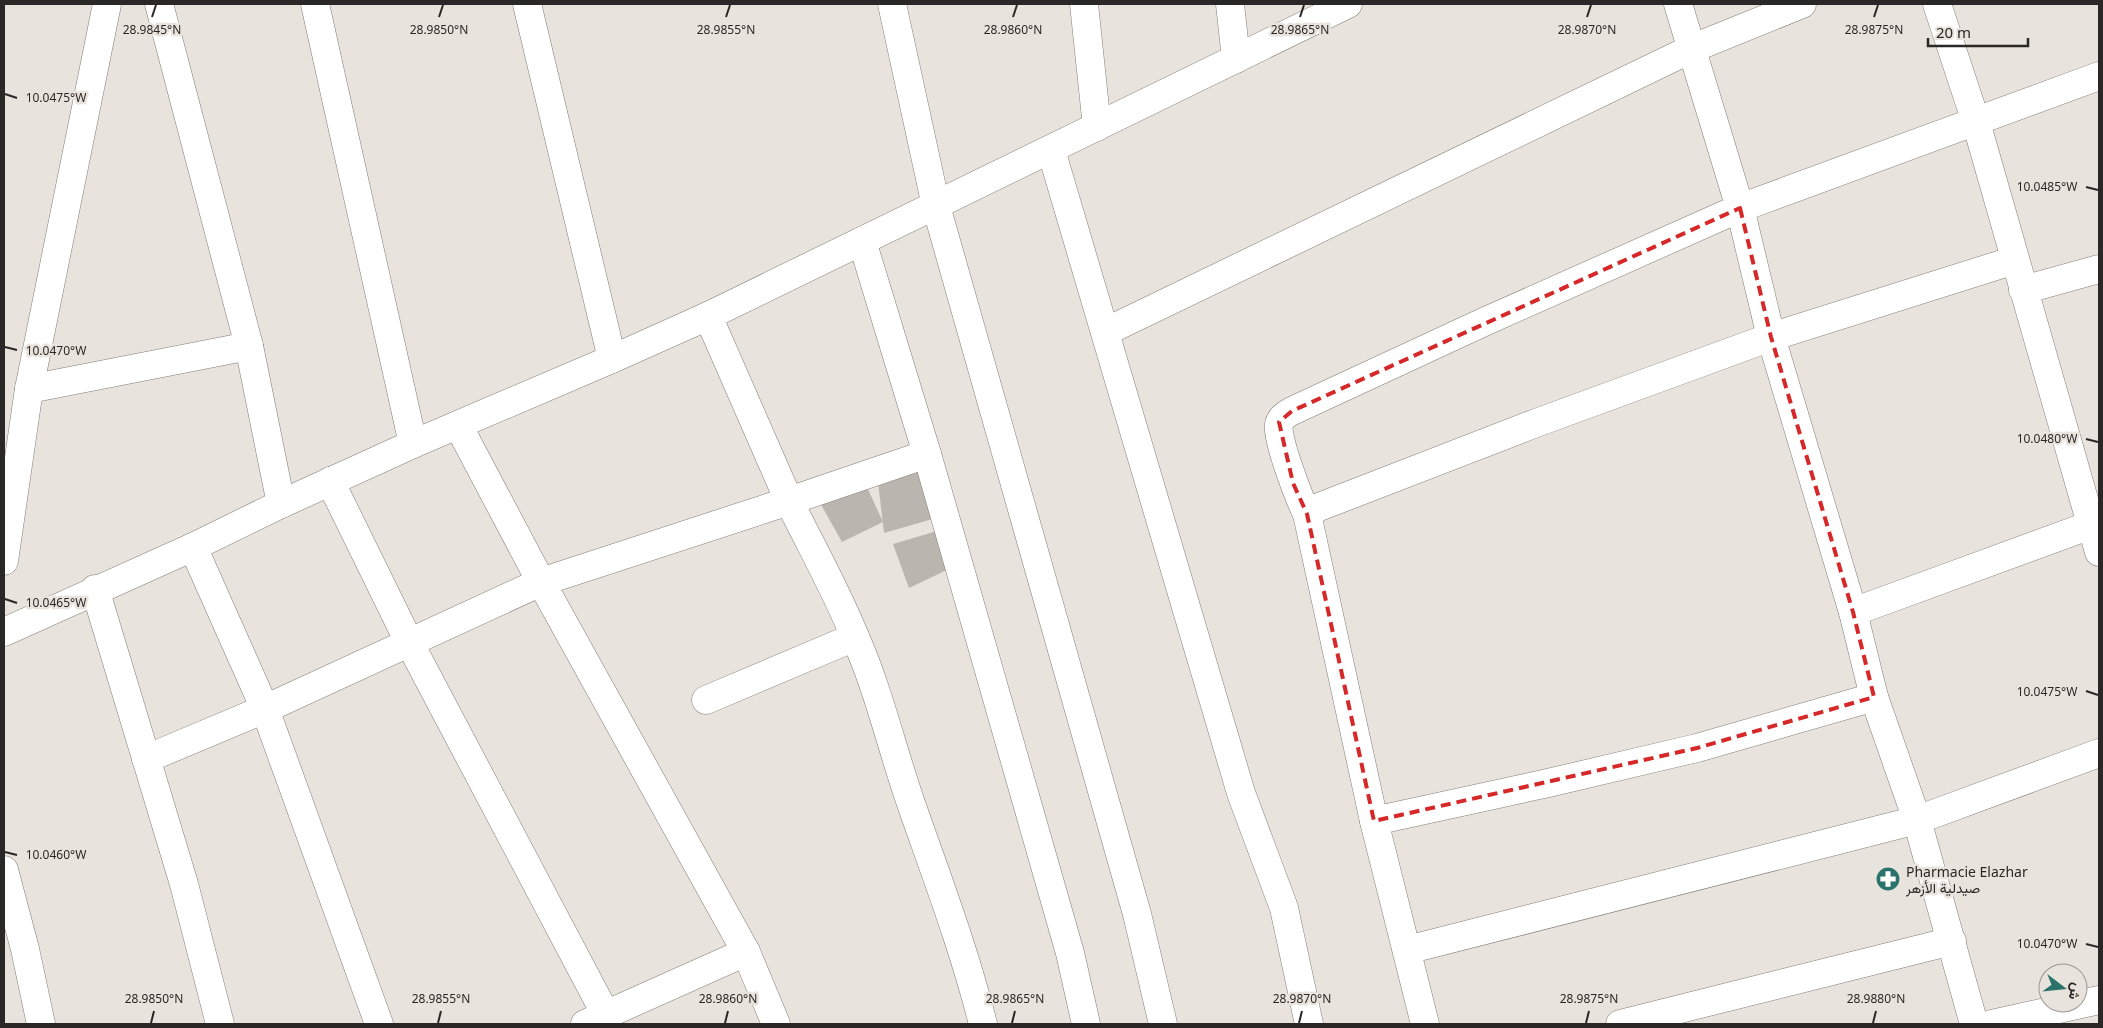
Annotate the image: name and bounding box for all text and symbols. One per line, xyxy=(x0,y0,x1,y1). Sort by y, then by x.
scale bar xyxy=(1928,15,2028,47)
text: 28.9845°N xyxy=(123,21,181,38)
text: 28.9850°N xyxy=(410,21,468,38)
text: 28.9855°N xyxy=(697,21,755,38)
text: 28.9860°N xyxy=(984,21,1042,38)
text: 28.9865°N xyxy=(1271,21,1329,38)
text: 28.9870°N xyxy=(1558,21,1616,38)
text: 28.9875°N xyxy=(1845,21,1903,38)
text: 20 m xyxy=(1936,22,1971,42)
text: 10.0475°W xyxy=(26,89,86,106)
text: 10.0485°W xyxy=(2017,178,2077,195)
text: 10.0470°W xyxy=(26,342,86,359)
text: 10.0480°W xyxy=(2017,430,2077,447)
text: 10.0465°W xyxy=(26,594,86,611)
text: 10.0475°W xyxy=(2017,683,2077,700)
text: 10.0460°W xyxy=(26,846,86,863)
place label: Pharmacie Elazhar صيدلية الأزهر xyxy=(1905,862,2028,897)
pharmacy icon: Pharmacie Elazhar صيدلية الأزهر xyxy=(1875,866,1901,892)
text: 10.0470°W xyxy=(2017,935,2077,952)
north arrow xyxy=(2038,963,2088,1013)
text: ش xyxy=(2064,981,2087,1003)
text: 28.9850°N xyxy=(125,990,183,1007)
text: 28.9855°N xyxy=(412,990,470,1007)
text: 28.9860°N xyxy=(699,990,757,1007)
text: 28.9865°N xyxy=(986,990,1044,1007)
text: 28.9870°N xyxy=(1273,990,1331,1007)
text: 28.9875°N xyxy=(1560,990,1618,1007)
text: 28.9880°N xyxy=(1847,990,1905,1007)

